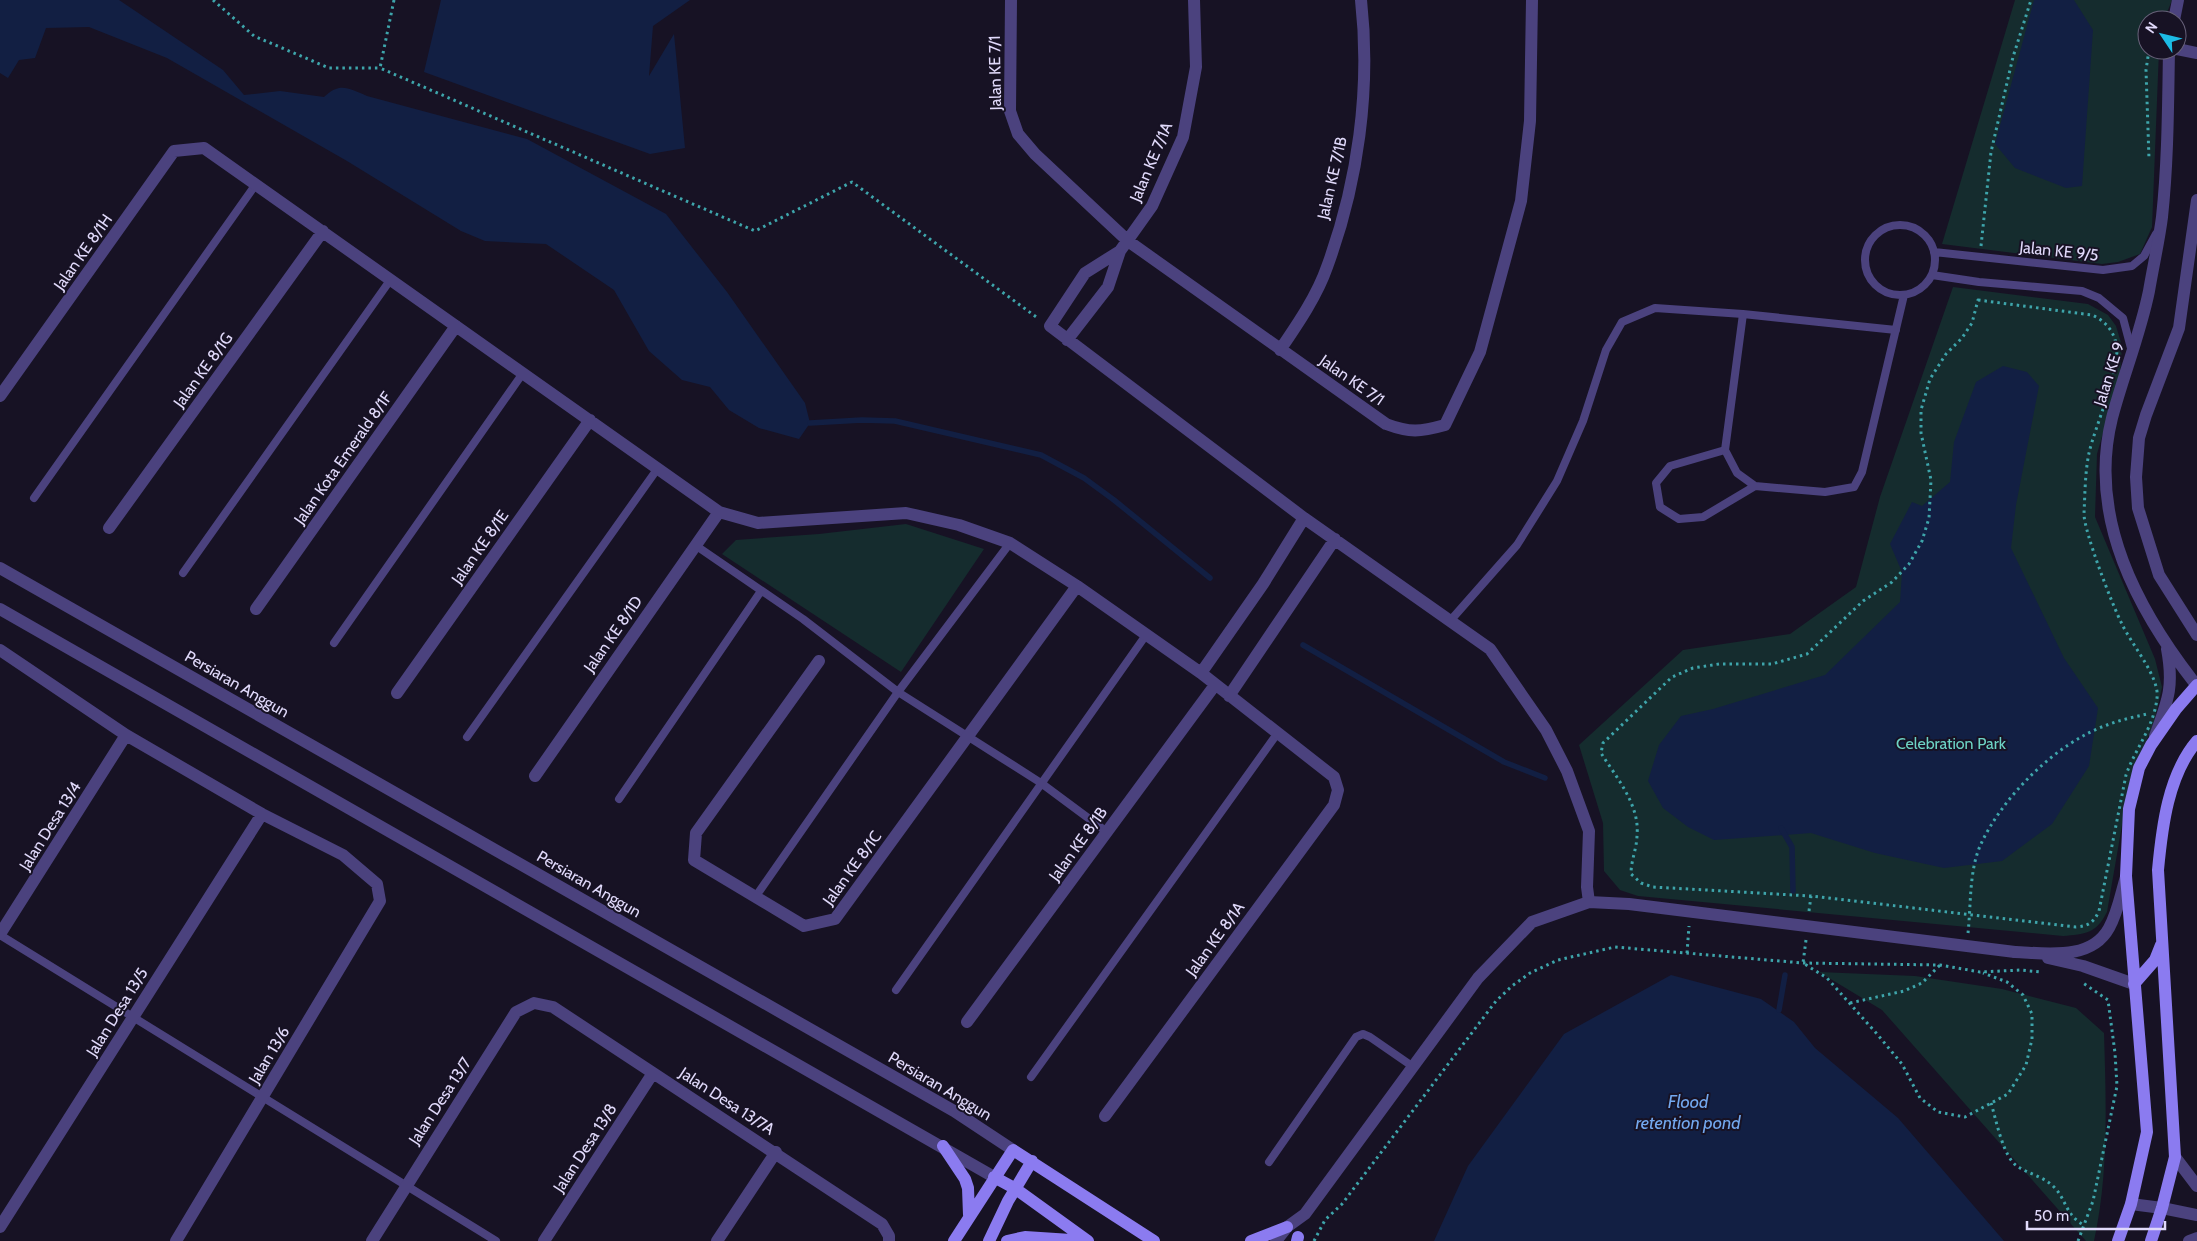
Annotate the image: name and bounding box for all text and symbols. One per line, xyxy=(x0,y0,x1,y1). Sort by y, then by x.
north arrow xyxy=(2137,10,2187,60)
text: N xyxy=(2141,18,2162,37)
street label: Jalan KE 7/1 xyxy=(985,36,1005,111)
street label: Jalan KE 7/1A xyxy=(1125,119,1176,206)
street label: Jalan KE 7/1B xyxy=(1313,134,1351,222)
street label: Jalan KE 8/1H xyxy=(49,210,116,295)
street label: Jalan KE 9/5 xyxy=(2017,237,2100,265)
street label: Jalan KE 8/1G xyxy=(169,329,237,412)
street label: Jalan KE 9 xyxy=(2089,340,2128,409)
street label: Jalan KE 7/1 xyxy=(1315,350,1388,409)
street label: Jalan Kota Emerald 8/1F xyxy=(289,387,396,529)
street label: Jalan KE 8/1E xyxy=(447,506,513,589)
street label: Jalan KE 8/1D xyxy=(579,592,646,677)
street label: Persiaran Anggun xyxy=(182,646,293,722)
park label: Celebration Park xyxy=(1896,734,2007,753)
street label: Jalan Desa 13/4 xyxy=(15,778,85,875)
street label: Jalan KE 8/1B xyxy=(1044,803,1111,885)
street label: Jalan KE 8/1C xyxy=(818,827,885,910)
street label: Persiaran Anggun xyxy=(534,846,645,922)
street label: Jalan KE 8/1A xyxy=(1181,898,1248,981)
street label: Jalan Desa 13/5 xyxy=(82,964,152,1061)
street label: Jalan 13/6 xyxy=(244,1023,293,1088)
street label: Persiaran Anggun xyxy=(885,1048,995,1124)
street label: Jalan Desa 13/7 xyxy=(404,1054,475,1149)
street label: Jalan Desa 13/7A xyxy=(675,1063,778,1139)
water label: Flood retention pond xyxy=(1635,1091,1741,1134)
street label: Jalan Desa 13/8 xyxy=(549,1100,621,1197)
scale bar xyxy=(2027,1198,2164,1230)
text: 50 m xyxy=(2034,1207,2069,1225)

